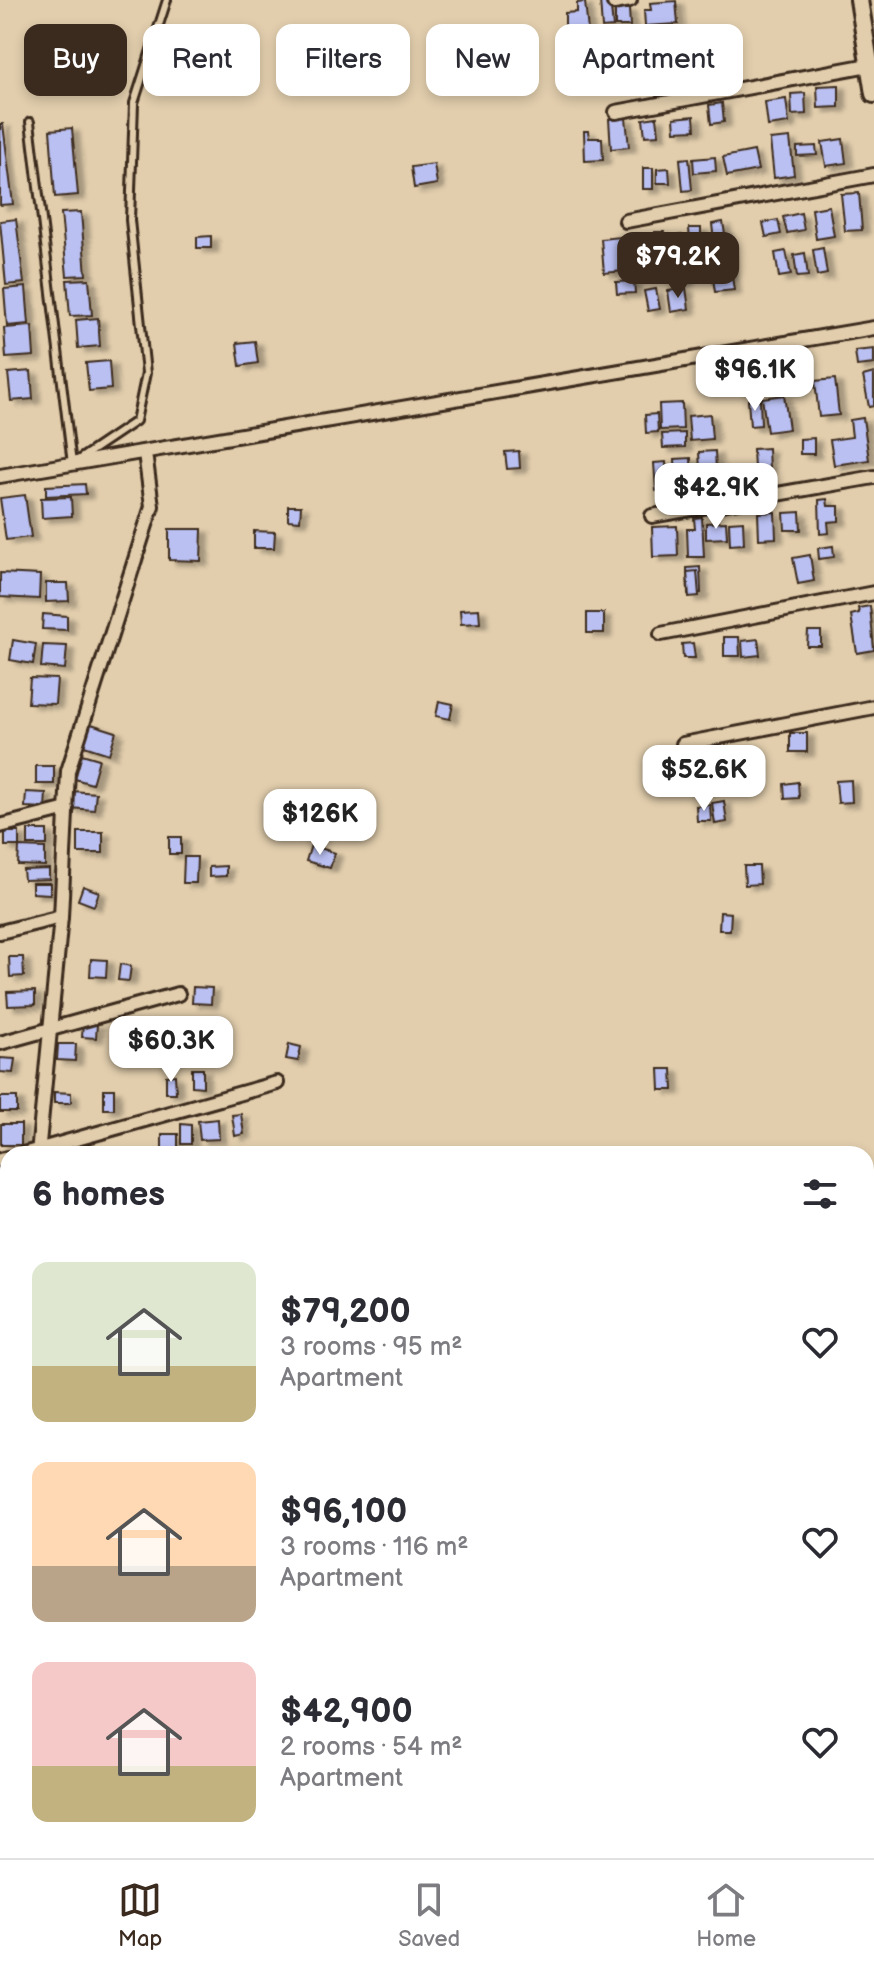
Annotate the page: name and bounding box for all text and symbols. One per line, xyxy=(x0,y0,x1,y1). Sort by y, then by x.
chip: Buy xyxy=(24,24,127,96)
chip: Rent xyxy=(143,24,260,96)
chip: Filters xyxy=(276,24,410,96)
chip: New xyxy=(426,24,539,96)
chip: Apartment xyxy=(555,24,743,96)
pin: $79.2K xyxy=(613,232,743,300)
text: $79.2K xyxy=(635,242,721,273)
pin: $96.1K xyxy=(690,345,820,413)
text: $96.1K xyxy=(714,355,796,386)
pin: $42.9K xyxy=(651,463,781,531)
text: $42.9K xyxy=(673,473,759,504)
pin: $52.6K xyxy=(639,745,769,813)
text: $52.6K xyxy=(661,755,747,786)
pin: $126K xyxy=(264,789,376,857)
text: $126K xyxy=(281,799,359,830)
pin: $60.3K xyxy=(106,1016,236,1084)
text: $60.3K xyxy=(127,1026,215,1057)
icon: filters xyxy=(798,1172,842,1216)
text: 6 homes xyxy=(32,1174,165,1215)
text: $79,200 xyxy=(280,1291,411,1332)
icon: home xyxy=(96,1294,192,1390)
icon: heart xyxy=(798,1320,842,1364)
text: 3 rooms · 95 m² xyxy=(280,1332,462,1363)
text: Apartment xyxy=(280,1363,403,1394)
text: $96,100 xyxy=(280,1491,407,1532)
icon: home xyxy=(96,1494,192,1590)
icon: heart xyxy=(798,1520,842,1564)
text: 3 rooms · 116 m² xyxy=(280,1532,469,1563)
text: Apartment xyxy=(280,1563,403,1594)
text: $42,900 xyxy=(280,1691,413,1732)
icon: home xyxy=(96,1694,192,1790)
icon: heart xyxy=(798,1720,842,1764)
text: 2 rooms · 54 m² xyxy=(280,1732,463,1763)
text: Apartment xyxy=(280,1763,403,1794)
tab: Map xyxy=(118,1878,162,1953)
tab: Saved xyxy=(398,1878,460,1953)
tab: Home xyxy=(696,1878,756,1953)

